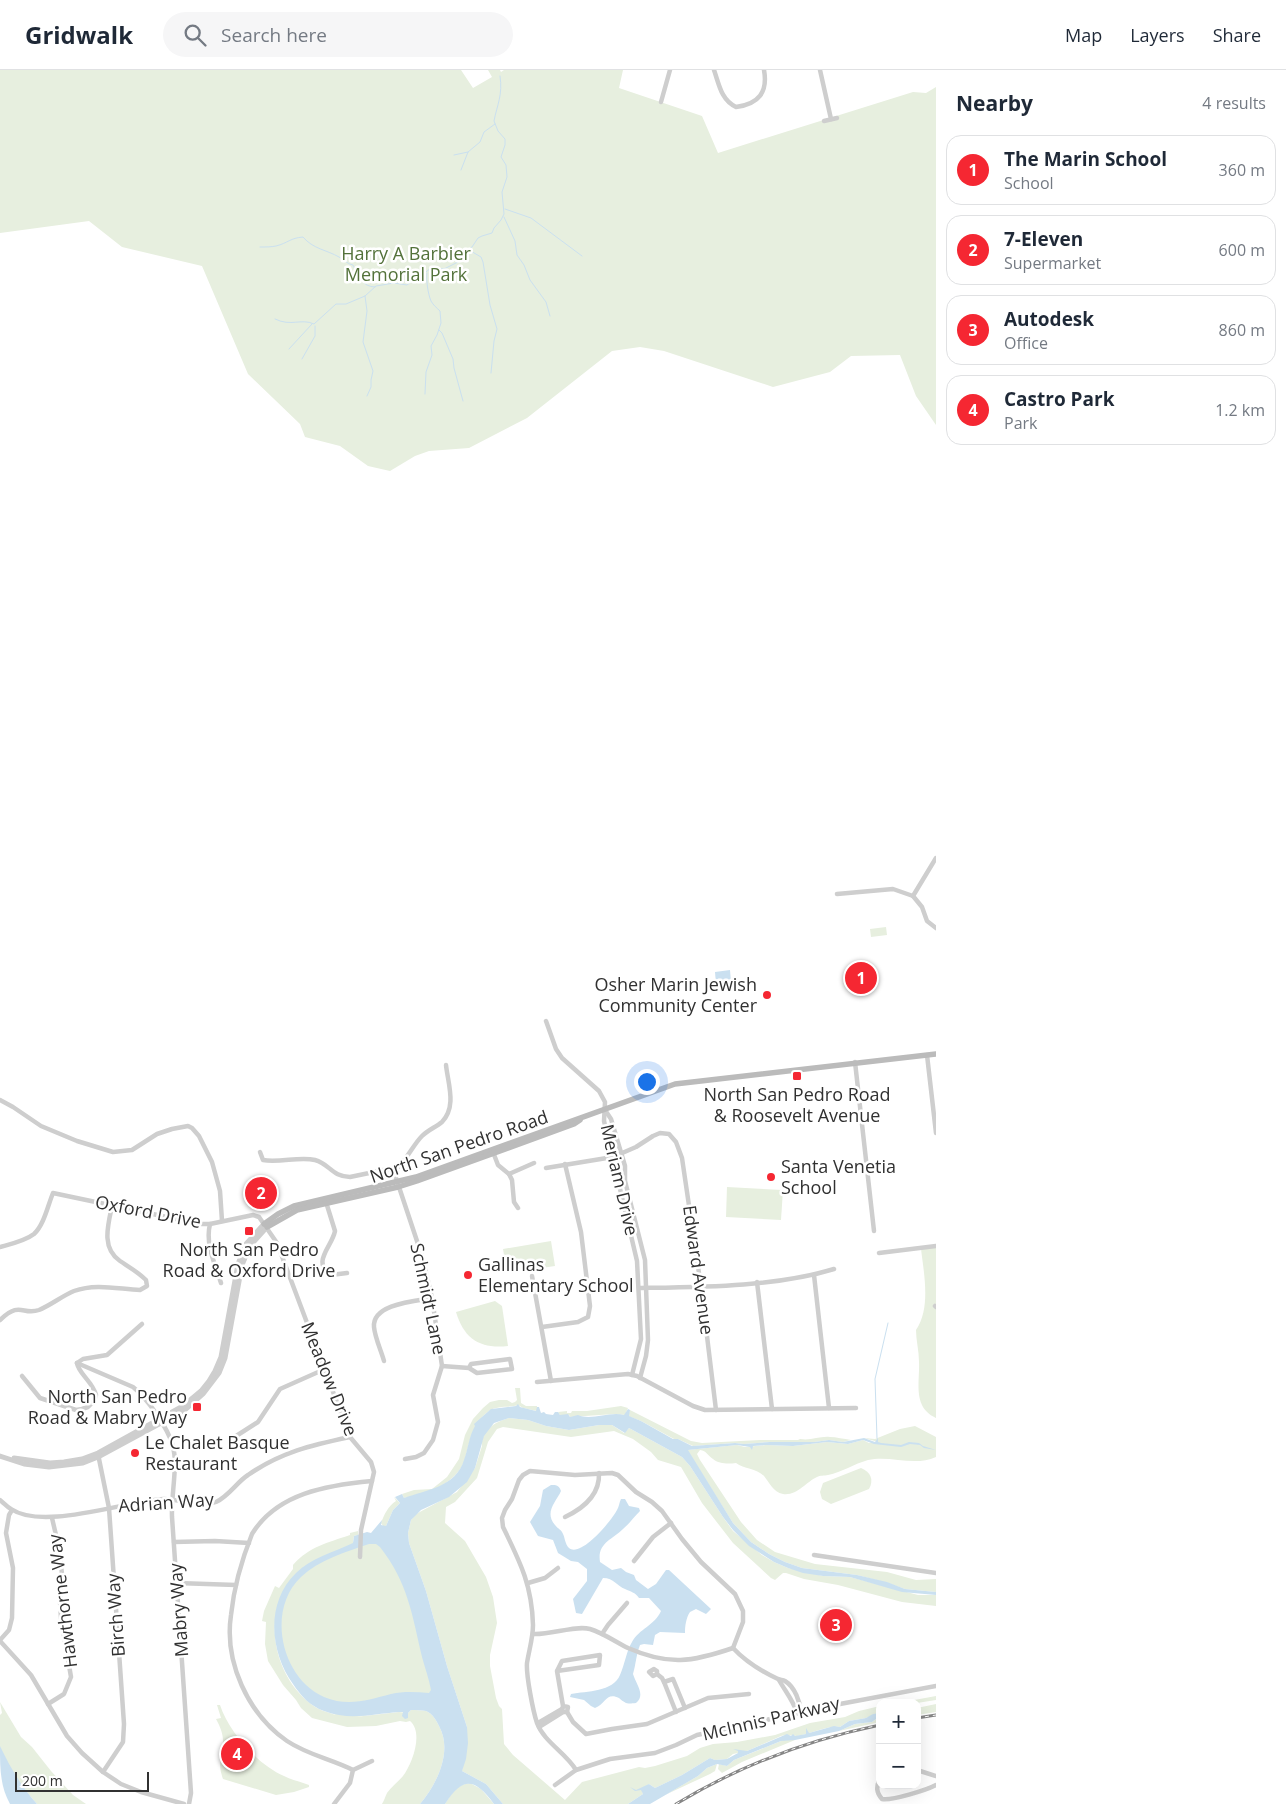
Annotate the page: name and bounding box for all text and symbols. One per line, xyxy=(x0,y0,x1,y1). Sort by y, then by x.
search box xyxy=(163,12,513,57)
text: Gridwalk xyxy=(25,18,133,51)
icon: search xyxy=(181,21,209,49)
text: Search here xyxy=(221,22,327,48)
text: Map xyxy=(1065,23,1102,47)
text: Layers xyxy=(1130,23,1185,47)
text: Share xyxy=(1213,23,1261,47)
text: Nearby xyxy=(956,89,1033,117)
text: 4 results xyxy=(1202,92,1266,114)
text: The Marin School xyxy=(1004,146,1167,172)
text: 1 xyxy=(968,159,978,181)
text: 360 m xyxy=(1219,159,1265,181)
text: School xyxy=(1004,172,1054,194)
text: 7-Eleven xyxy=(1004,226,1083,252)
text: 2 xyxy=(968,239,978,261)
text: 600 m xyxy=(1219,239,1265,261)
park label: Harry A Barbier Memorial Park xyxy=(341,241,472,286)
text: Supermarket xyxy=(1004,252,1101,274)
text: Autodesk xyxy=(1004,306,1094,332)
text: 3 xyxy=(968,319,978,341)
text: 860 m xyxy=(1219,319,1265,341)
text: Office xyxy=(1004,332,1048,354)
text: Castro Park xyxy=(1004,386,1114,412)
text: 4 xyxy=(968,399,978,421)
text: 1.2 km xyxy=(1215,399,1265,421)
text: Park xyxy=(1004,412,1037,434)
pin: 1 xyxy=(845,959,877,997)
place label: Osher Marin Jewish Community Center xyxy=(594,972,758,1017)
marker: Osher Marin Jewish Community Center xyxy=(761,989,773,1001)
your location xyxy=(634,1069,660,1095)
marker: North San Pedro Road & Roosevelt Avenue xyxy=(791,1070,803,1082)
place label: North San Pedro Road & Roosevelt Avenue xyxy=(703,1082,891,1127)
street label: North San Pedro Road xyxy=(366,1104,551,1188)
street label: Meriam Drive xyxy=(596,1122,644,1238)
place label: Santa Venetia School xyxy=(781,1154,896,1199)
marker: Santa Venetia School xyxy=(765,1171,777,1183)
pin: 2 xyxy=(245,1174,277,1212)
street label: Oxford Drive xyxy=(93,1189,203,1233)
street label: Edward Avenue xyxy=(678,1203,720,1336)
marker: North San Pedro Road & Oxford Drive xyxy=(243,1225,255,1237)
place label: North San Pedro Road & Oxford Drive xyxy=(163,1237,335,1282)
street label: Schmidt Lane xyxy=(405,1241,453,1357)
place label: Gallinas Elementary School xyxy=(478,1252,634,1297)
marker: Gallinas Elementary School xyxy=(462,1269,474,1281)
street label: Meadow Drive xyxy=(296,1318,364,1439)
place label: North San Pedro Road & Mabry Way xyxy=(28,1384,188,1429)
marker: North San Pedro Road & Mabry Way xyxy=(191,1401,203,1413)
place label: Le Chalet Basque Restaurant xyxy=(145,1430,290,1475)
marker: Le Chalet Basque Restaurant xyxy=(129,1447,141,1459)
street label: Adrian Way xyxy=(117,1487,215,1517)
street label: Hawthorne Way xyxy=(42,1532,82,1669)
street label: Mabry Way xyxy=(163,1561,193,1658)
street label: Birch Way xyxy=(100,1572,130,1658)
pin: 3 xyxy=(820,1606,852,1644)
street label: McInnis Parkway xyxy=(700,1690,843,1746)
map controls xyxy=(876,1699,921,1789)
button: + xyxy=(876,1699,921,1744)
pin: 4 xyxy=(221,1735,253,1773)
button: − xyxy=(876,1744,921,1789)
scale bar xyxy=(15,1769,149,1792)
text: 200 m xyxy=(22,1771,63,1790)

